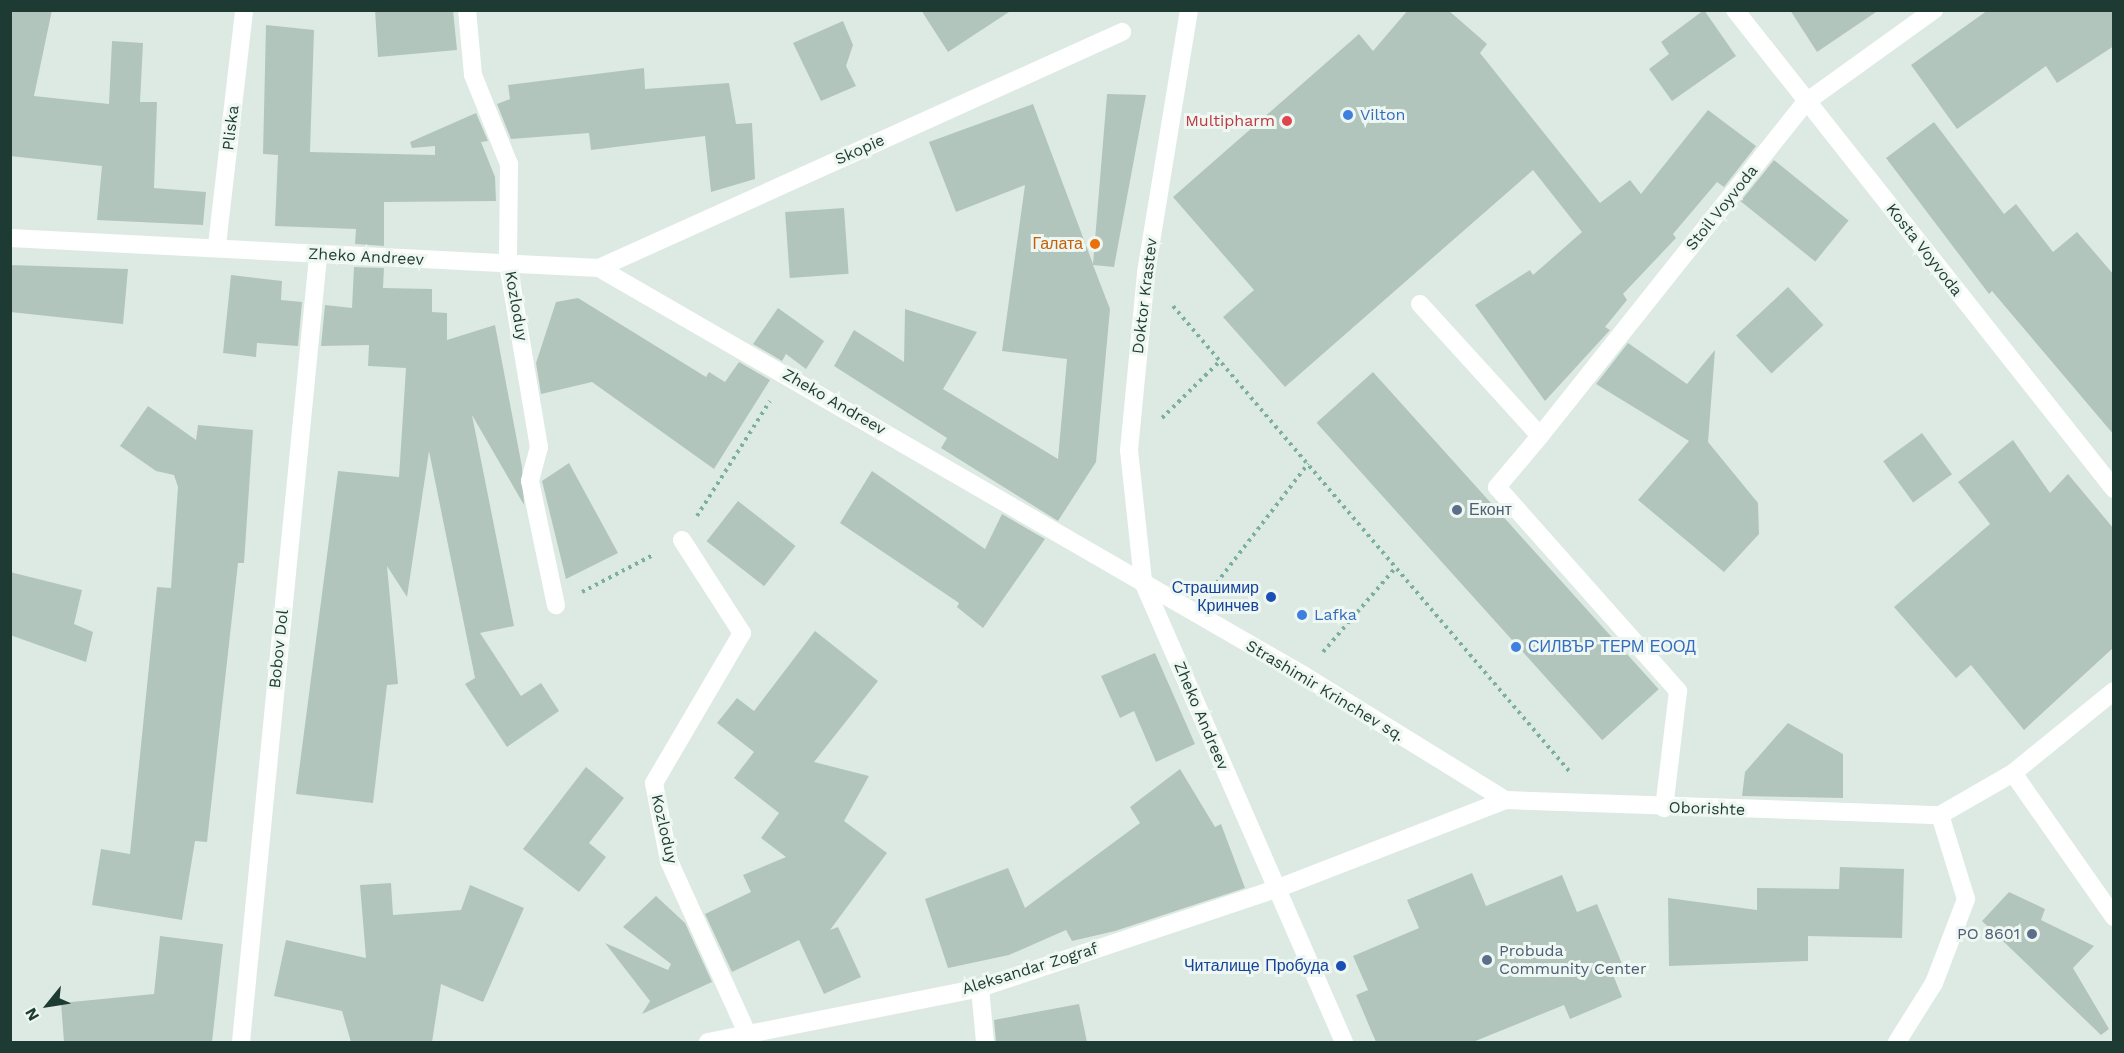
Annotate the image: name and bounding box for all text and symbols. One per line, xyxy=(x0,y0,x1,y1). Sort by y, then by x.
street label: Pliska xyxy=(219,104,243,152)
place label: Vilton xyxy=(1360,105,1405,125)
marker: Vilton xyxy=(1341,108,1355,122)
place label: Multipharm xyxy=(1185,111,1275,131)
marker: Multipharm xyxy=(1280,114,1294,128)
street label: Skopie xyxy=(832,131,888,169)
street label: Stoil Voyvoda xyxy=(1681,161,1763,255)
street label: Kosta Voyvoda xyxy=(1882,199,1966,301)
place label: Галата xyxy=(1032,234,1083,254)
marker: Галата xyxy=(1088,237,1102,251)
street label: Doktor Krastev xyxy=(1128,237,1162,355)
street label: Zheko Andreev xyxy=(307,244,425,270)
street label: Kozloduy xyxy=(500,270,532,342)
street label: Zheko Andreev xyxy=(779,365,889,439)
place label: Еконт xyxy=(1469,500,1512,520)
marker: Еконт xyxy=(1450,503,1464,517)
place label: Страшимир Кринчев xyxy=(1172,578,1259,616)
marker: Страшимир Кринчев xyxy=(1264,590,1278,604)
place label: Lafka xyxy=(1314,605,1357,625)
street label: Bobov Dol xyxy=(265,608,293,690)
marker: Lafka xyxy=(1295,608,1309,622)
street label: Strashimir Krinchev sq. xyxy=(1242,636,1408,746)
place label: СИЛВЪР ТЕРМ ЕООД xyxy=(1528,637,1696,657)
marker: СИЛВЪР ТЕРМ ЕООД xyxy=(1509,640,1523,654)
street label: Zheko Andreev xyxy=(1169,659,1233,773)
street label: Kozloduy xyxy=(647,792,681,866)
street label: Oborishte xyxy=(1668,798,1746,820)
place label: PO 8601 xyxy=(1957,924,2020,944)
marker: PO 8601 xyxy=(2025,927,2039,941)
street label: Aleksandar Zograf xyxy=(960,939,1100,999)
place label: Probuda Community Center xyxy=(1499,941,1647,979)
marker: Probuda Community Center xyxy=(1480,953,1494,967)
place label: Читалище Пробуда xyxy=(1184,956,1329,976)
marker: Читалище Пробуда xyxy=(1334,959,1348,973)
north arrow xyxy=(18,975,78,1035)
text: N xyxy=(21,1004,43,1024)

